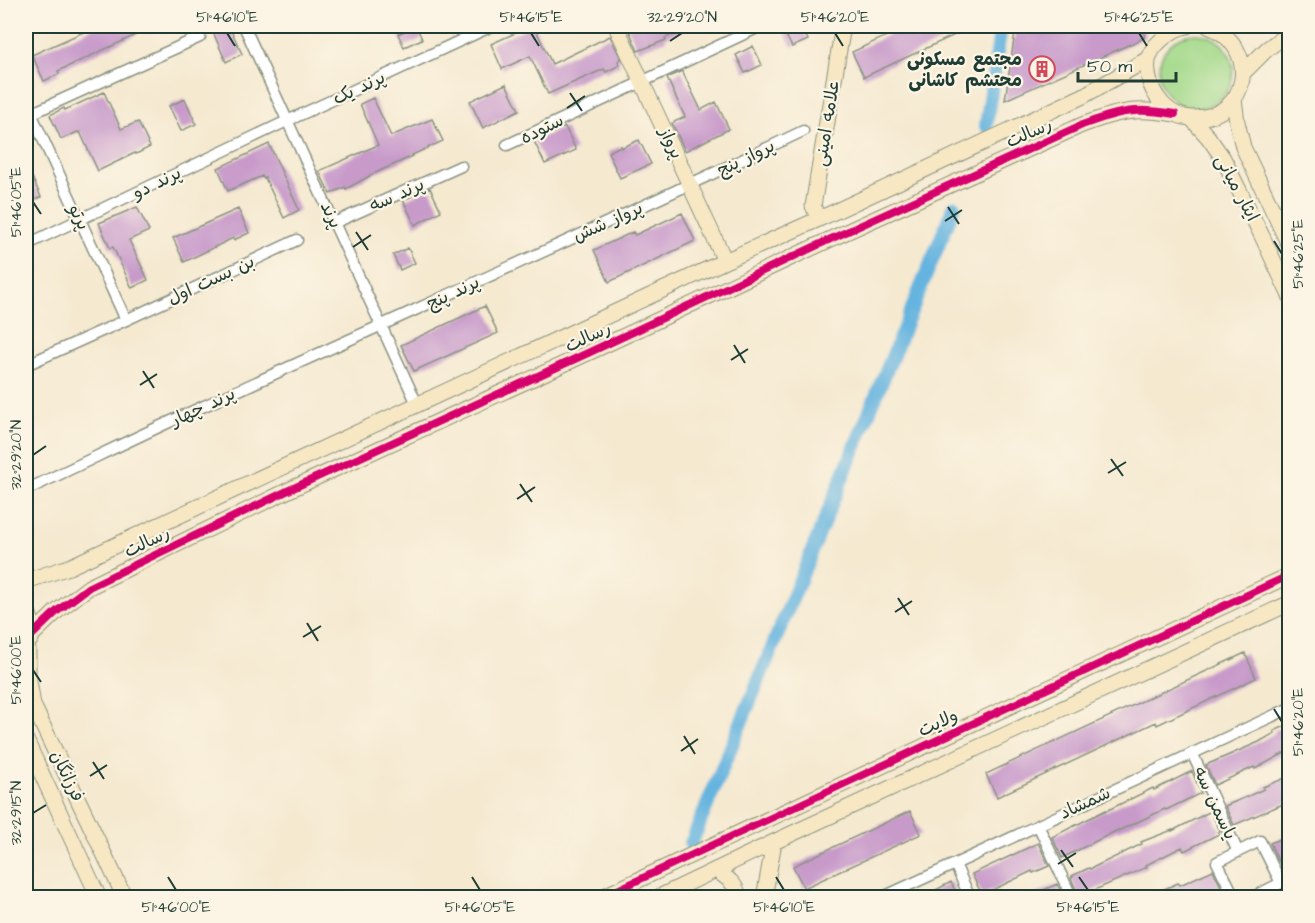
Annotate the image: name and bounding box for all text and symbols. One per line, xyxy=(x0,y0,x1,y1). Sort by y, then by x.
text: 51°46'10"E xyxy=(196,7,258,28)
text: 51°46'15"E xyxy=(500,7,563,28)
text: 32°29'20"N xyxy=(647,7,717,28)
text: 51°46'20"E xyxy=(801,7,869,28)
text: 51°46'25"E xyxy=(1104,7,1174,28)
scale bar xyxy=(1078,45,1176,83)
place label: مجتمع مسکونی محتشم کاشانی xyxy=(907,47,1022,94)
building icon: مجتمع مسکونی محتشم کاشانی xyxy=(1027,54,1057,84)
text: 50 m xyxy=(1087,54,1132,79)
street label: پرند یک xyxy=(329,65,389,111)
street label: علامه امینی xyxy=(808,78,846,168)
street label: ستوده xyxy=(516,108,568,150)
street label: رسالت xyxy=(1002,112,1056,154)
street label: پرواز xyxy=(652,121,689,163)
street label: پرواز پنج xyxy=(713,133,779,183)
street label: ایثار میانی xyxy=(1209,150,1265,226)
street label: پرند دو xyxy=(127,161,186,206)
text: 51°46'05"E xyxy=(6,167,27,237)
street label: پرند سه xyxy=(366,172,428,218)
street label: پرواز شش xyxy=(569,195,647,249)
street label: پرند xyxy=(314,197,348,233)
street label: پرتو xyxy=(62,199,96,234)
text: 51°46'25"E xyxy=(1288,219,1309,289)
street label: بن بست اول xyxy=(163,249,259,311)
street label: پرند پنج xyxy=(422,270,484,316)
street label: رسالت xyxy=(561,315,615,359)
street label: پرند چهار xyxy=(165,381,239,434)
text: 32°29'20"N xyxy=(6,420,27,490)
street label: رسالت xyxy=(120,520,174,564)
text: 51°46'00"E xyxy=(6,635,27,705)
text: 51°46'20"E xyxy=(1288,688,1309,756)
street label: ولایت xyxy=(914,703,962,743)
street label: فرزانگان xyxy=(44,746,90,806)
street label: یاسمن سه xyxy=(1187,762,1243,844)
street label: شمشاد xyxy=(1055,780,1115,826)
text: 32°29'15"N xyxy=(6,781,27,845)
text: 51°46'00"E xyxy=(141,897,211,918)
text: 51°46'05"E xyxy=(445,897,515,918)
text: 51°46'10"E xyxy=(753,897,815,918)
text: 51°46'15"E xyxy=(1057,897,1120,918)

